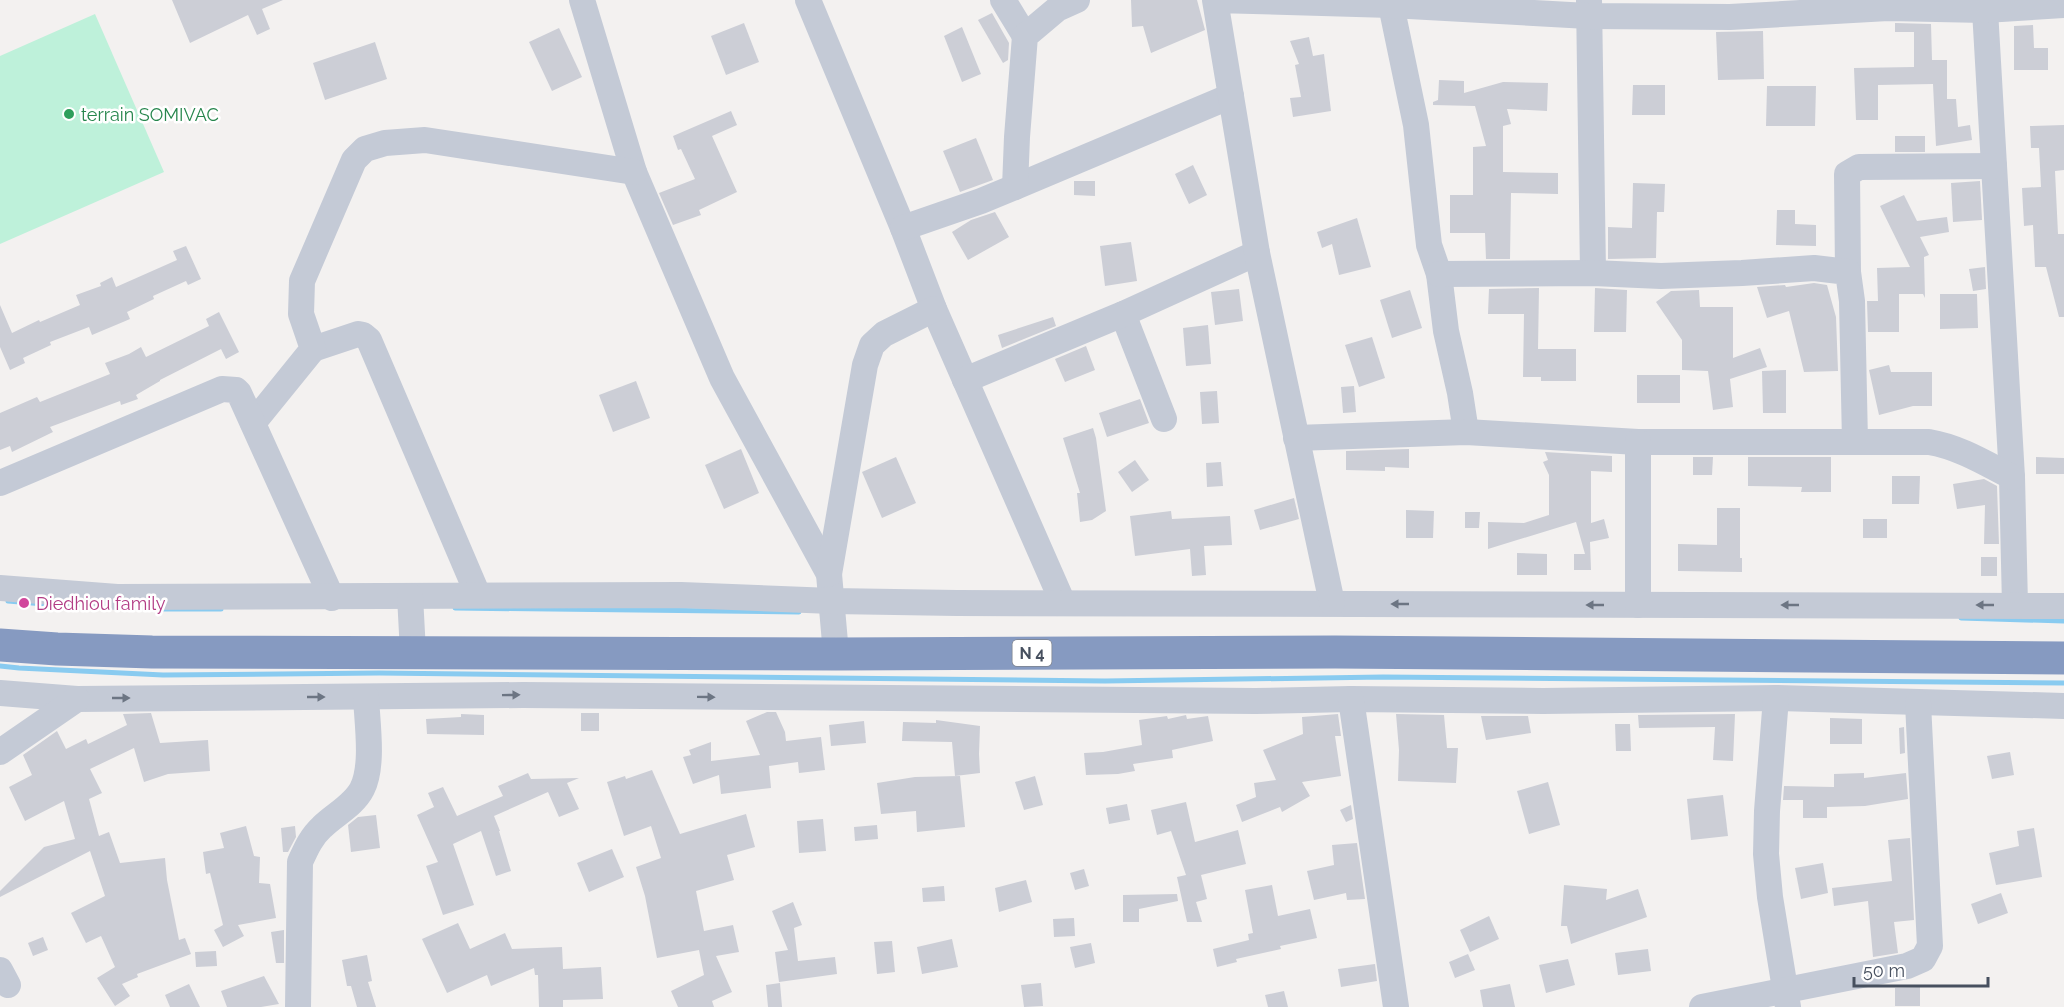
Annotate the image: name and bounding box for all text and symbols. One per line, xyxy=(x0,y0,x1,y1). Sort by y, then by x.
place label: terrain SOMIVAC xyxy=(81,104,219,125)
marker: terrain SOMIVAC xyxy=(62,107,76,121)
place label: Diedhiou family xyxy=(36,593,166,614)
marker: Diedhiou family xyxy=(17,596,31,610)
one-way arrow xyxy=(1390,599,1409,609)
one-way arrow xyxy=(1585,600,1604,610)
one-way arrow xyxy=(1780,600,1799,610)
one-way arrow xyxy=(1975,600,1994,610)
road number: N 4 xyxy=(1012,640,1052,666)
one-way arrow xyxy=(502,690,521,700)
one-way arrow xyxy=(307,692,326,702)
one-way arrow xyxy=(697,692,716,701)
one-way arrow xyxy=(112,694,131,703)
scale bar xyxy=(1854,950,1988,988)
text: 50 m xyxy=(1863,960,1905,981)

